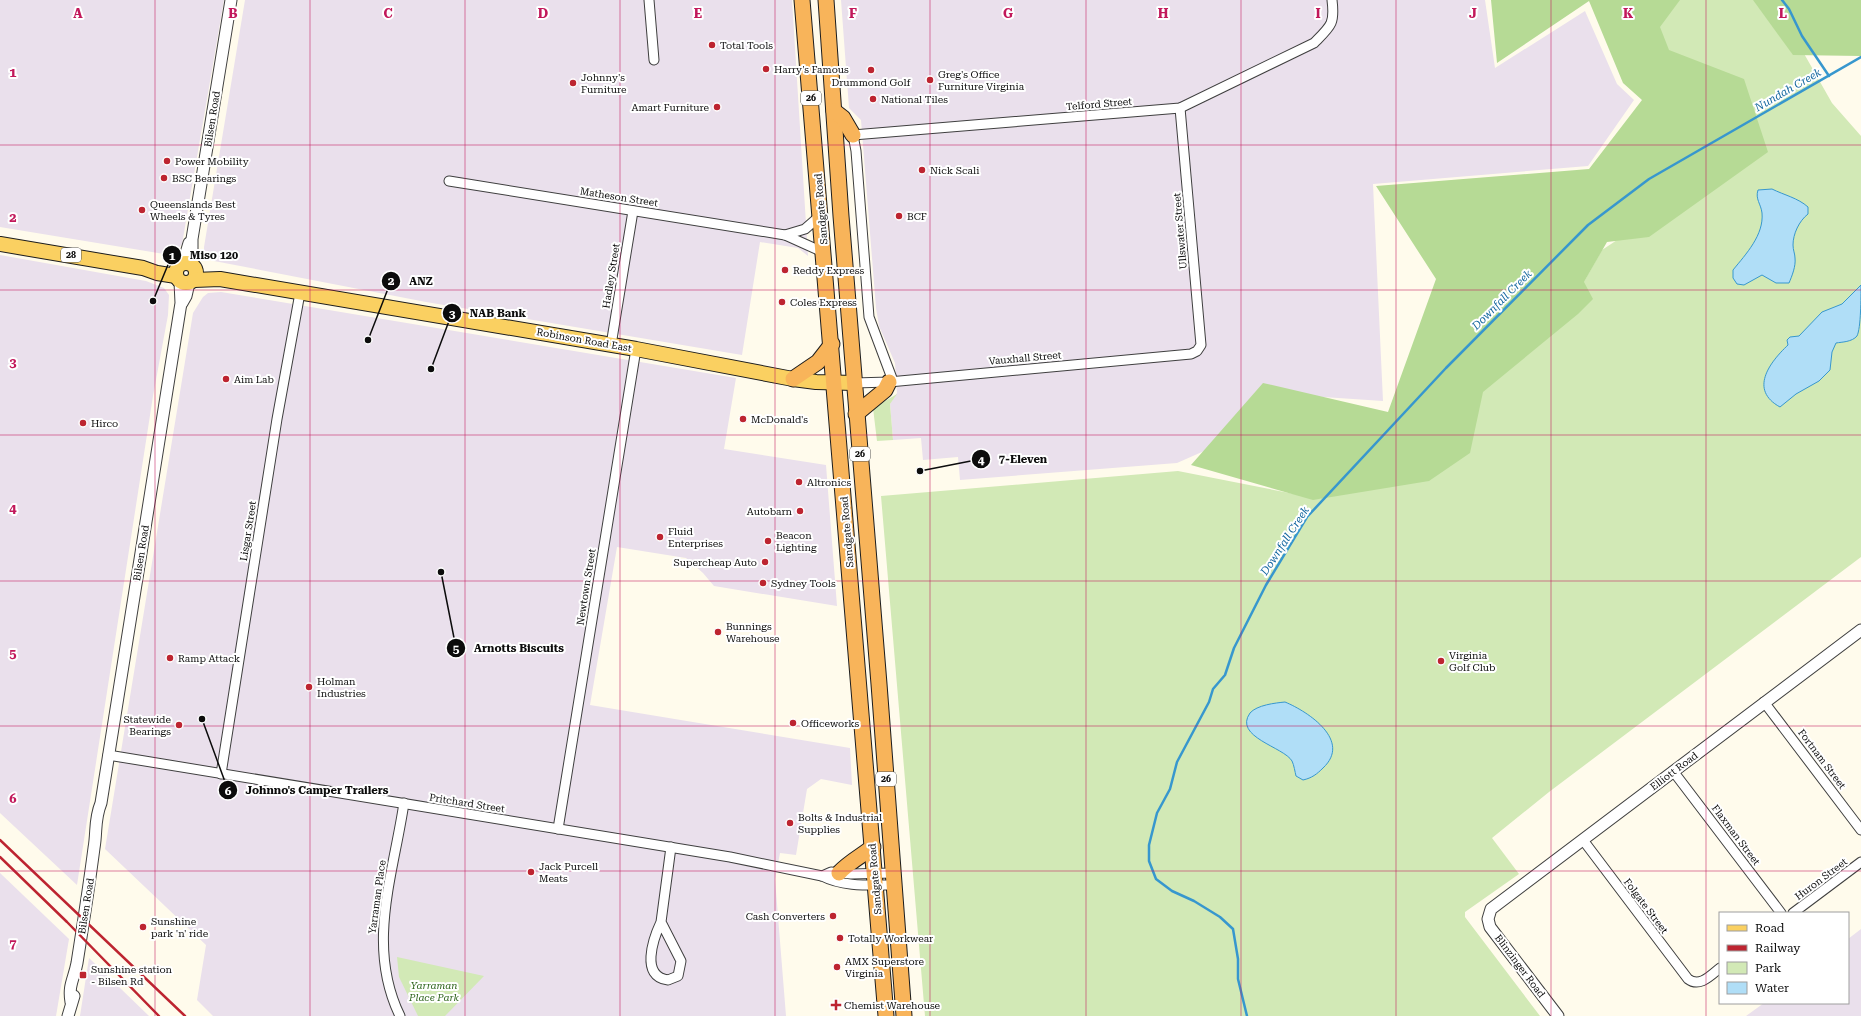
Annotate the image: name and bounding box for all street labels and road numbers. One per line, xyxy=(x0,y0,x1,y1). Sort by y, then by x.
street label: Bilsen Road xyxy=(202,90,222,148)
road number: 26 xyxy=(801,91,821,105)
street label: Telford Street xyxy=(1066,96,1133,112)
street label: Sandgate Road xyxy=(812,172,830,245)
street label: Matheson Street xyxy=(579,185,659,209)
street label: Ullswater Street xyxy=(1171,192,1189,270)
street label: Hadley Street xyxy=(600,242,622,309)
road number: 28 xyxy=(61,248,81,262)
street label: Robinson Road East xyxy=(536,326,633,354)
street label: Vauxhall Street xyxy=(988,349,1062,367)
road number: 26 xyxy=(850,447,870,461)
street label: Sandgate Road xyxy=(838,495,856,568)
street label: Lisgar Street xyxy=(238,500,258,562)
street label: Bilsen Road xyxy=(131,524,151,582)
street label: Newtown Street xyxy=(575,548,598,626)
street label: Fortnam Street xyxy=(1796,727,1848,791)
street label: Elliott Road xyxy=(1648,749,1700,792)
road number: 26 xyxy=(876,772,896,786)
street label: Pritchard Street xyxy=(428,792,506,814)
street label: Flaxman Street xyxy=(1710,803,1762,868)
street label: Sandgate Road xyxy=(866,842,884,915)
street label: Huron Street xyxy=(1793,856,1849,902)
street label: Yarraman Place xyxy=(366,859,388,935)
street label: Folgate Street xyxy=(1622,876,1670,936)
street label: Bilsen Road xyxy=(76,877,96,935)
street label: Blinzinger Road xyxy=(1493,932,1548,1000)

